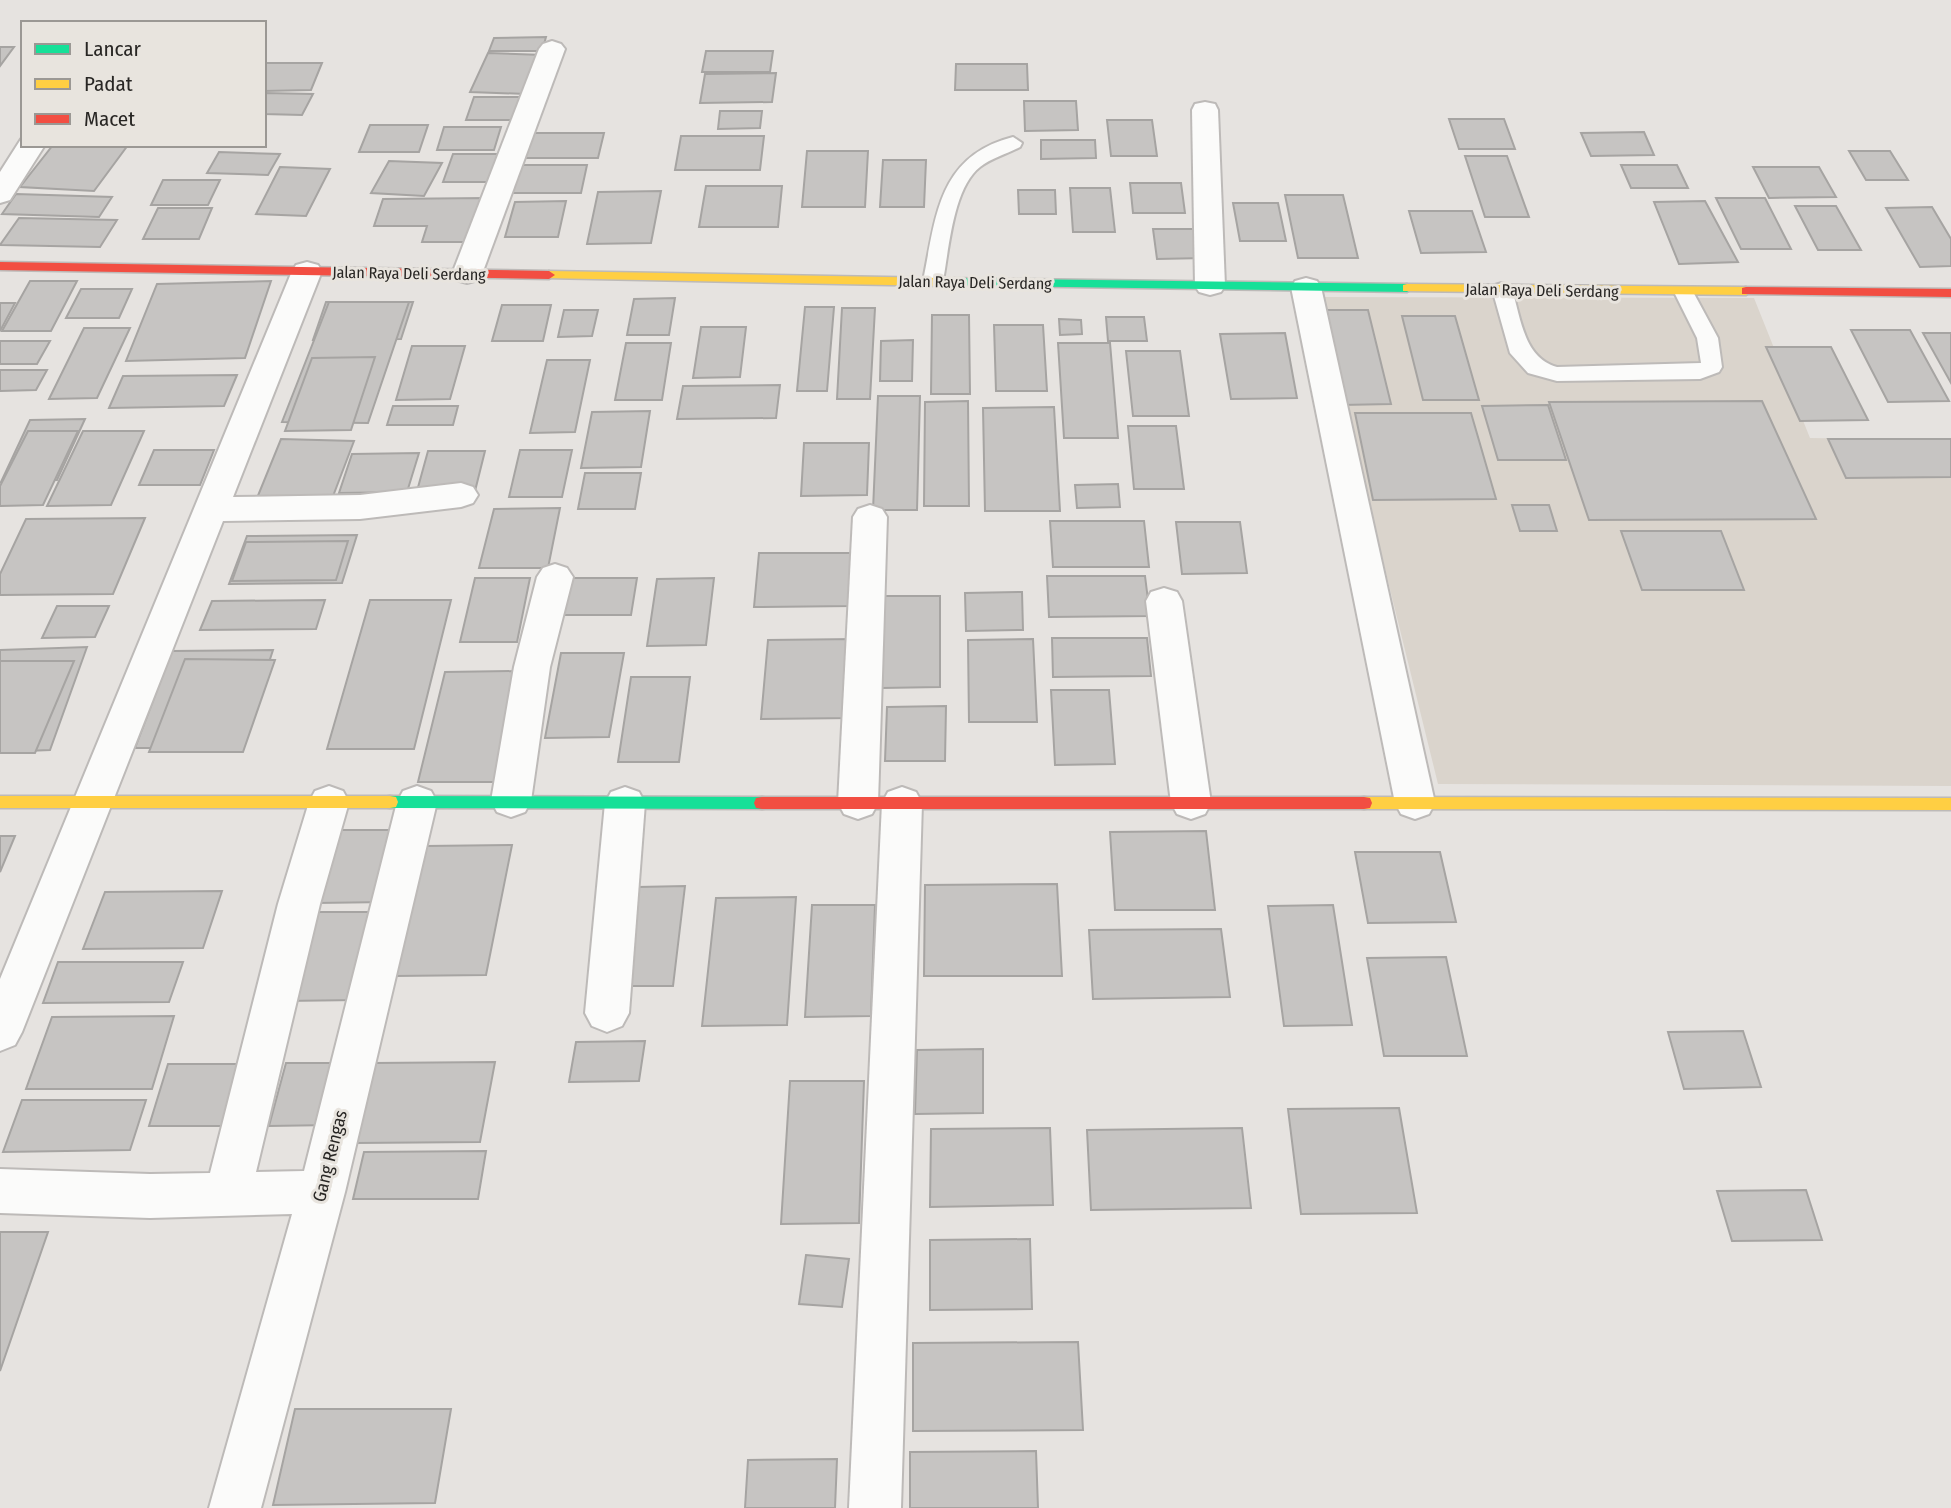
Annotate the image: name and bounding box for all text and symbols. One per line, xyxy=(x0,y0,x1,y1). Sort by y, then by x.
legend xyxy=(21,21,266,147)
text: Lancar xyxy=(84,36,142,62)
text: Padat xyxy=(84,71,133,97)
text: Macet xyxy=(84,106,135,132)
street label: Jalan Raya Deli Serdang xyxy=(332,263,486,284)
street label: Jalan Raya Deli Serdang xyxy=(898,272,1052,293)
street label: Jalan Raya Deli Serdang xyxy=(1465,280,1619,301)
street label: Gang Rengas xyxy=(308,1108,352,1204)

